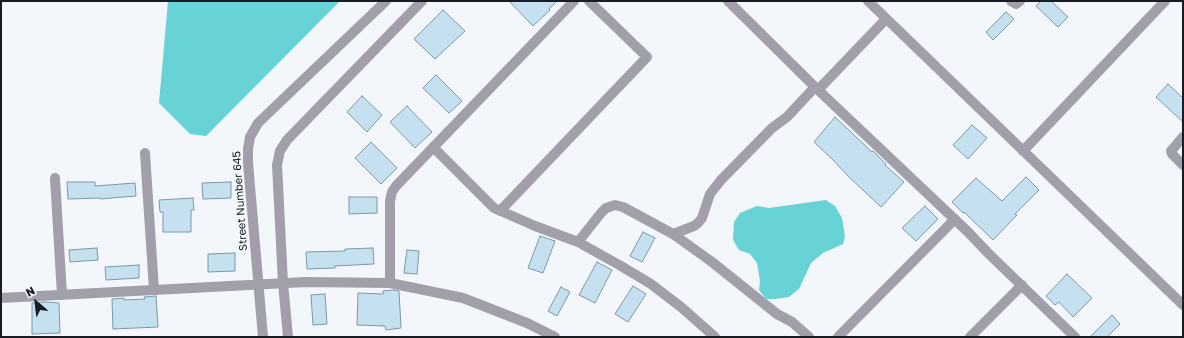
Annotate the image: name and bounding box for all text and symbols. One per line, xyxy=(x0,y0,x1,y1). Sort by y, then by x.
street label: Street Number 645 xyxy=(230,151,250,251)
north arrow xyxy=(16,282,56,322)
text: N xyxy=(23,283,37,299)

